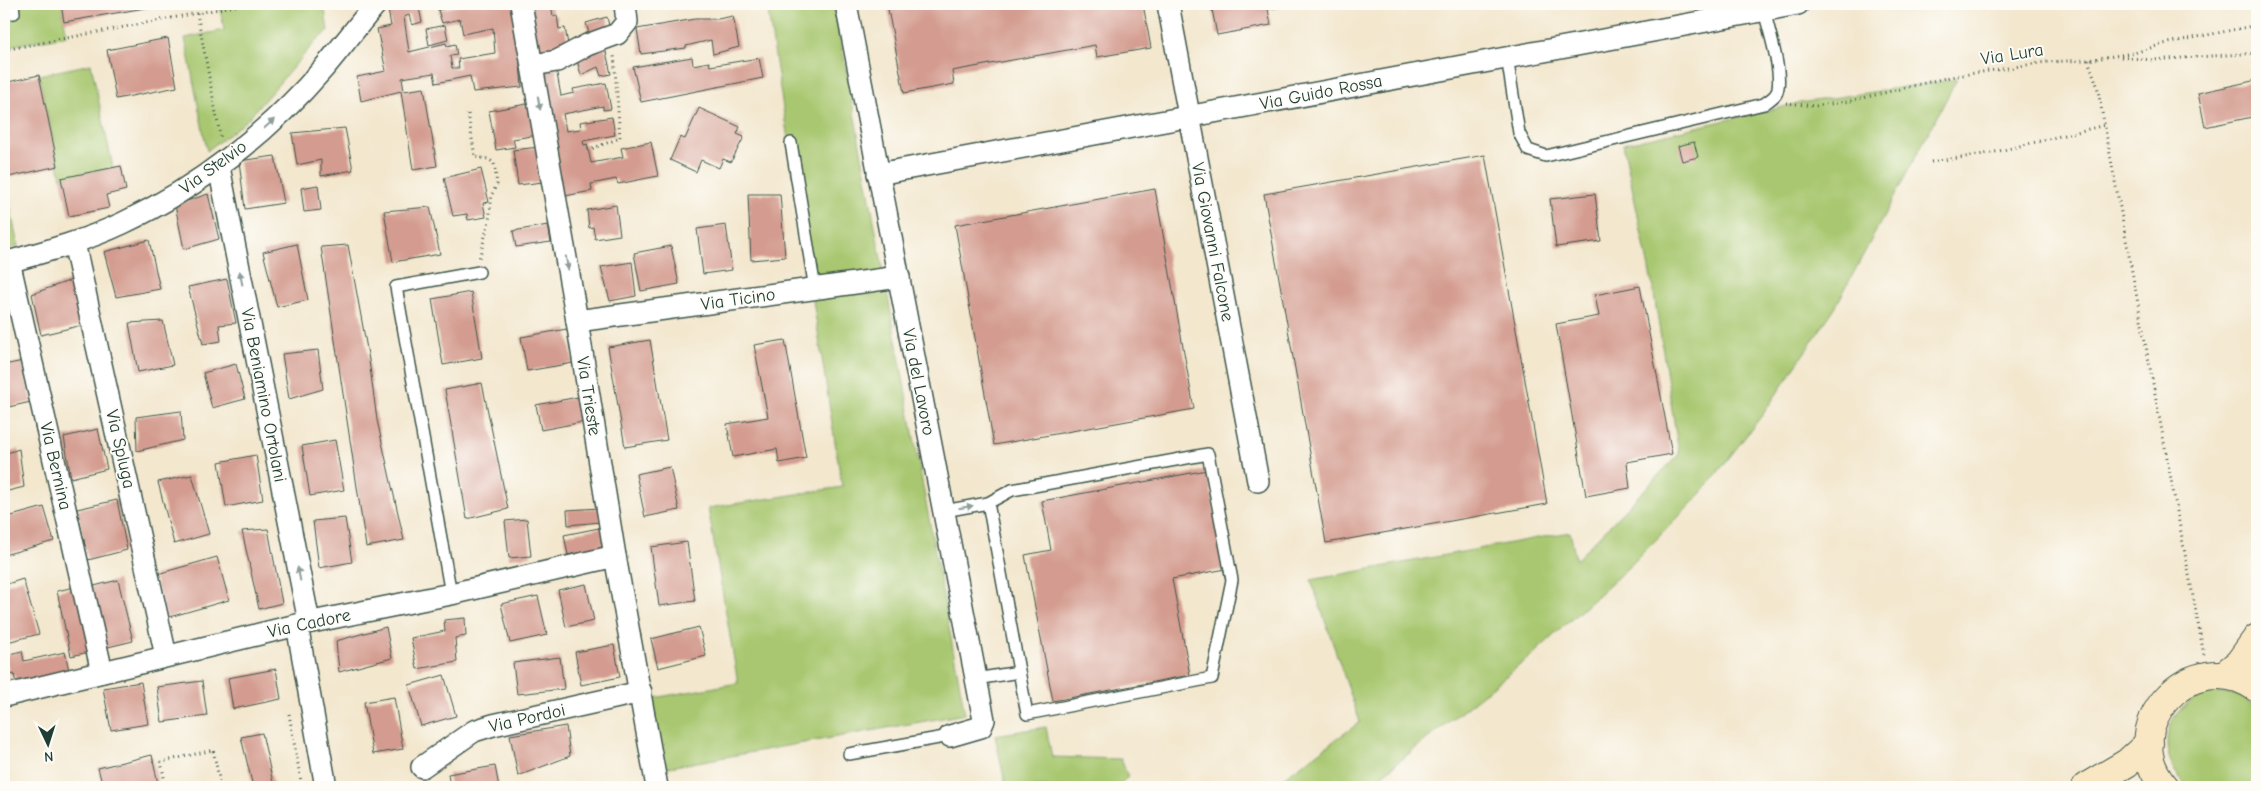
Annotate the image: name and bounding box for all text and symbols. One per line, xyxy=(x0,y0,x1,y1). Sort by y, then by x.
street label: Via Lura xyxy=(1979,39,2045,70)
street label: Via Guido Rossa xyxy=(1258,70,1384,115)
one-way arrow xyxy=(536,96,544,112)
one-way arrow xyxy=(263,118,275,130)
street label: Via Stelvio xyxy=(176,136,251,199)
street label: Via Giovanni Falcone xyxy=(1187,161,1238,323)
one-way arrow xyxy=(564,256,572,272)
one-way arrow xyxy=(237,270,245,285)
street label: Via Ticino xyxy=(700,284,777,315)
street label: Via Beniamino Ortolani xyxy=(236,306,291,484)
street label: Via del Lavoro xyxy=(898,327,939,437)
street label: Via Trieste xyxy=(572,355,605,437)
street label: Via Spluga xyxy=(101,408,140,491)
street label: Via Bernina xyxy=(35,420,76,512)
one-way arrow xyxy=(958,502,974,510)
one-way arrow xyxy=(295,566,303,582)
street label: Via Cadore xyxy=(266,604,352,643)
street label: Via Pordoi xyxy=(487,700,567,737)
north arrow xyxy=(22,718,72,768)
text: N xyxy=(44,748,54,765)

